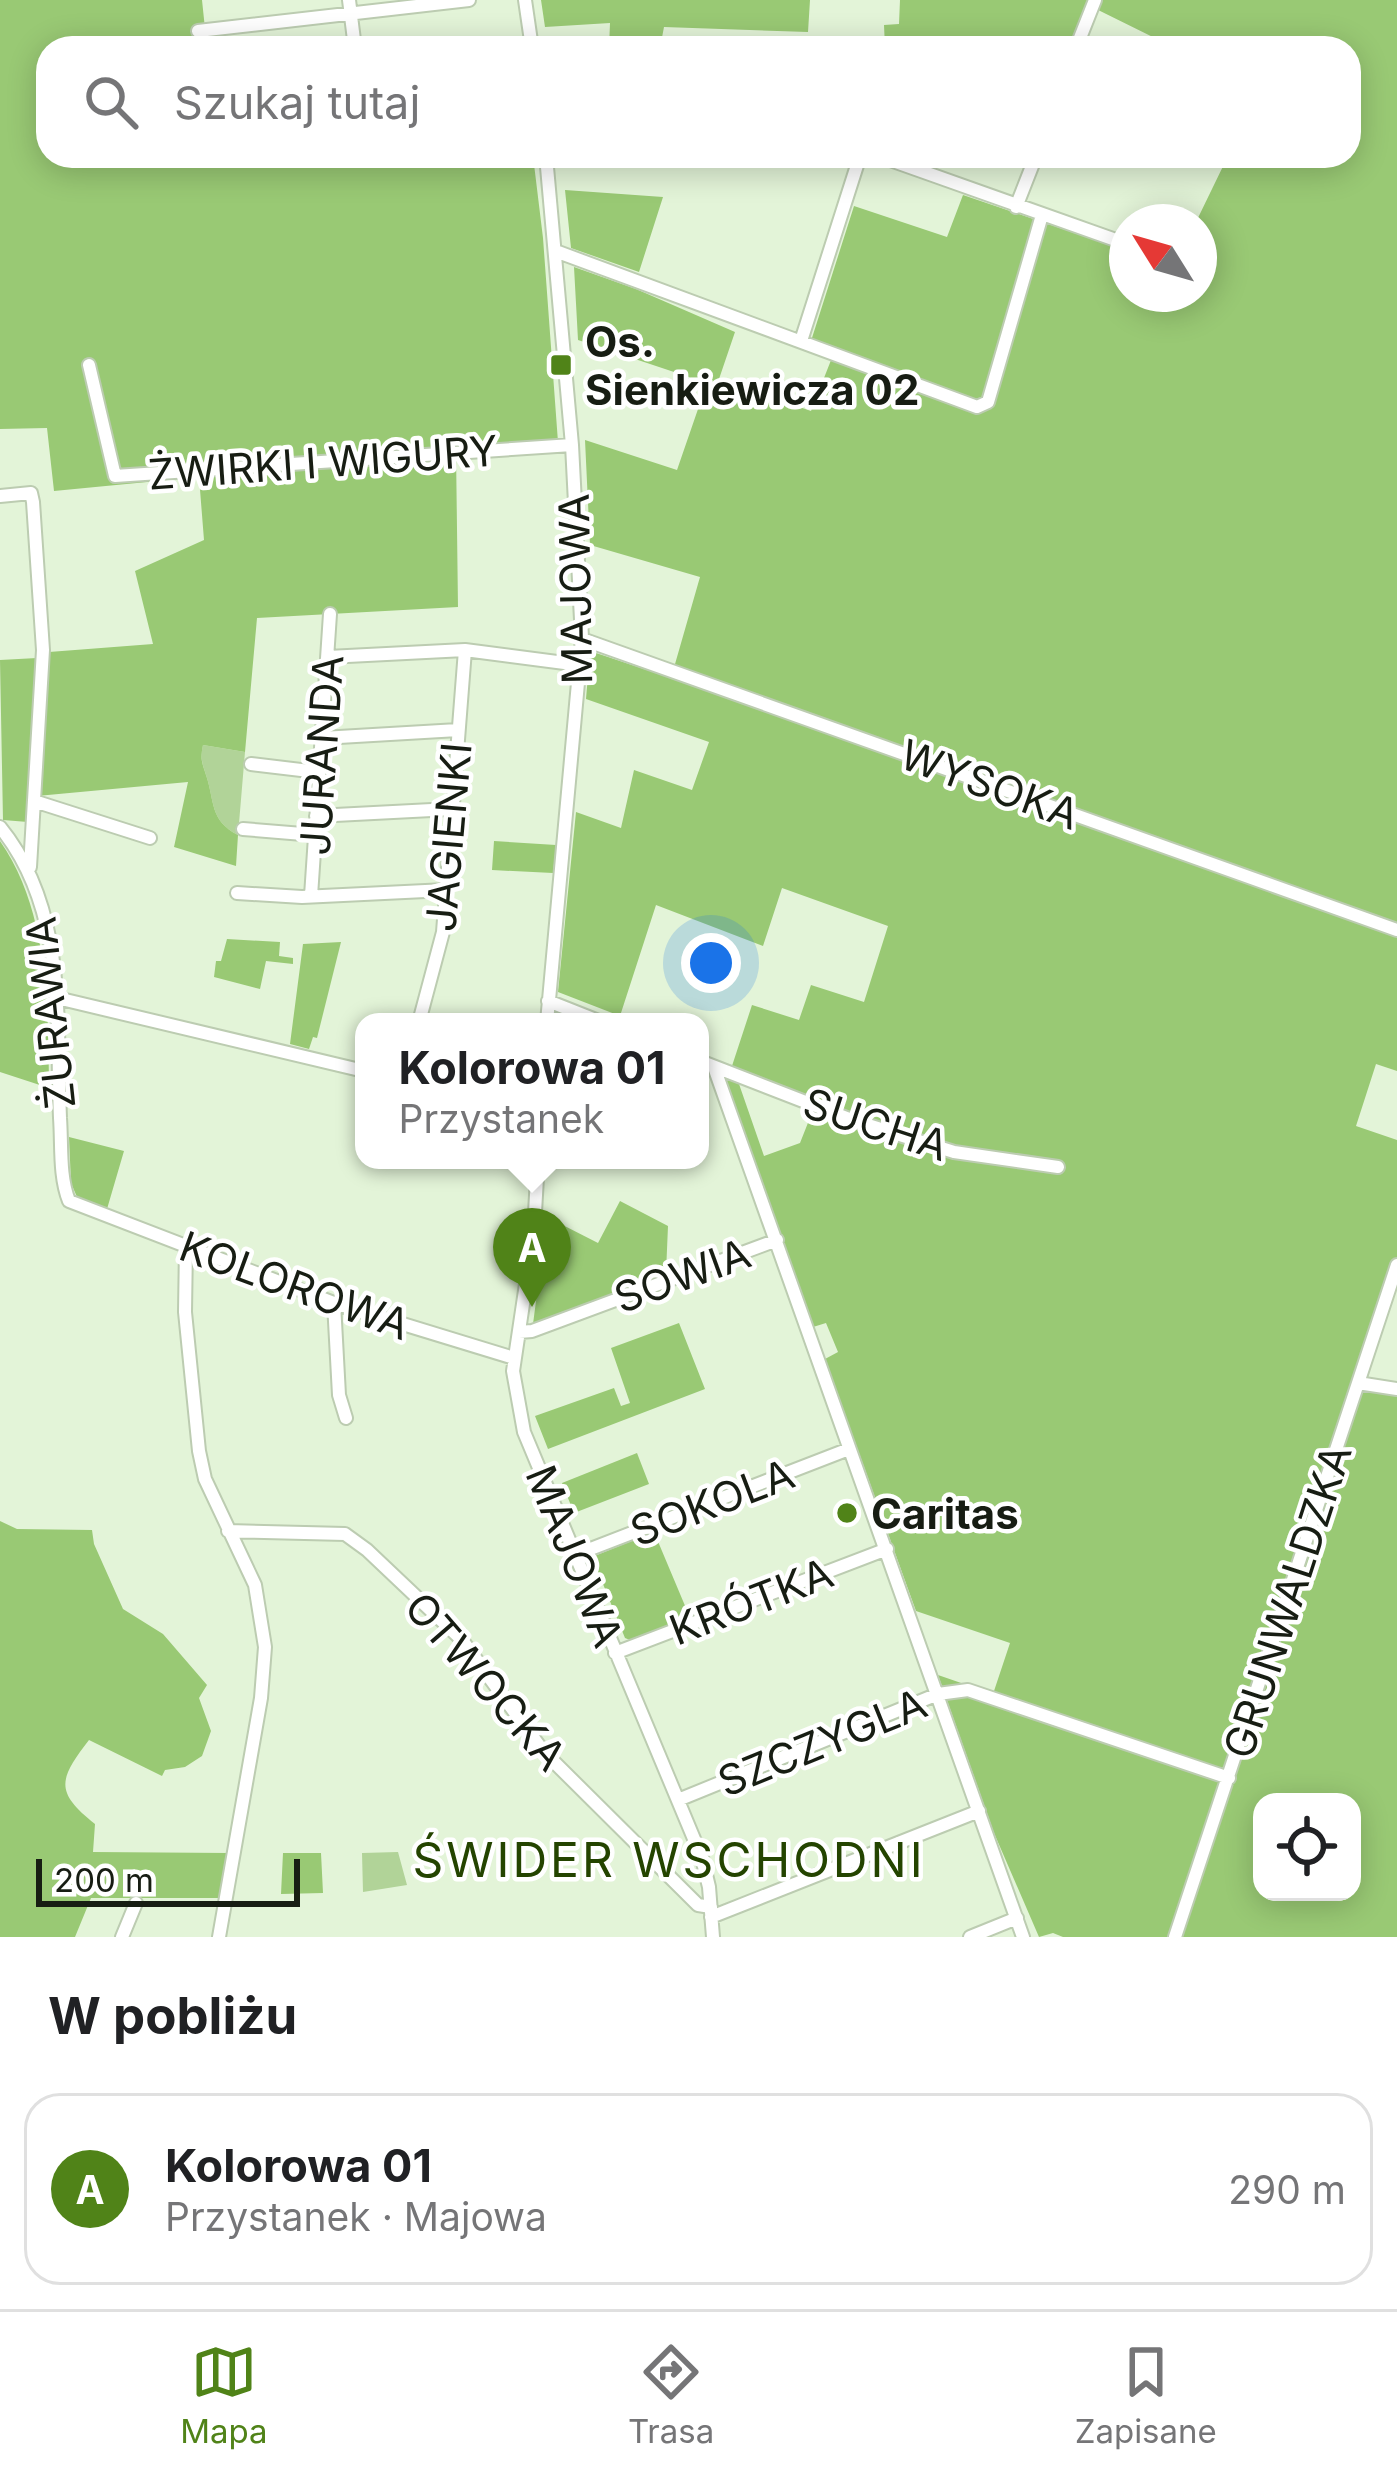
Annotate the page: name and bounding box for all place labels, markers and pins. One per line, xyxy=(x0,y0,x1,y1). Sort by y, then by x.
place label: Os. Sienkiewicza 02 xyxy=(585,316,919,415)
marker: Os. Sienkiewicza 02 xyxy=(548,352,574,378)
pin: A xyxy=(493,1208,571,1307)
place label: Caritas xyxy=(871,1488,1019,1539)
marker: Caritas xyxy=(834,1500,860,1526)

